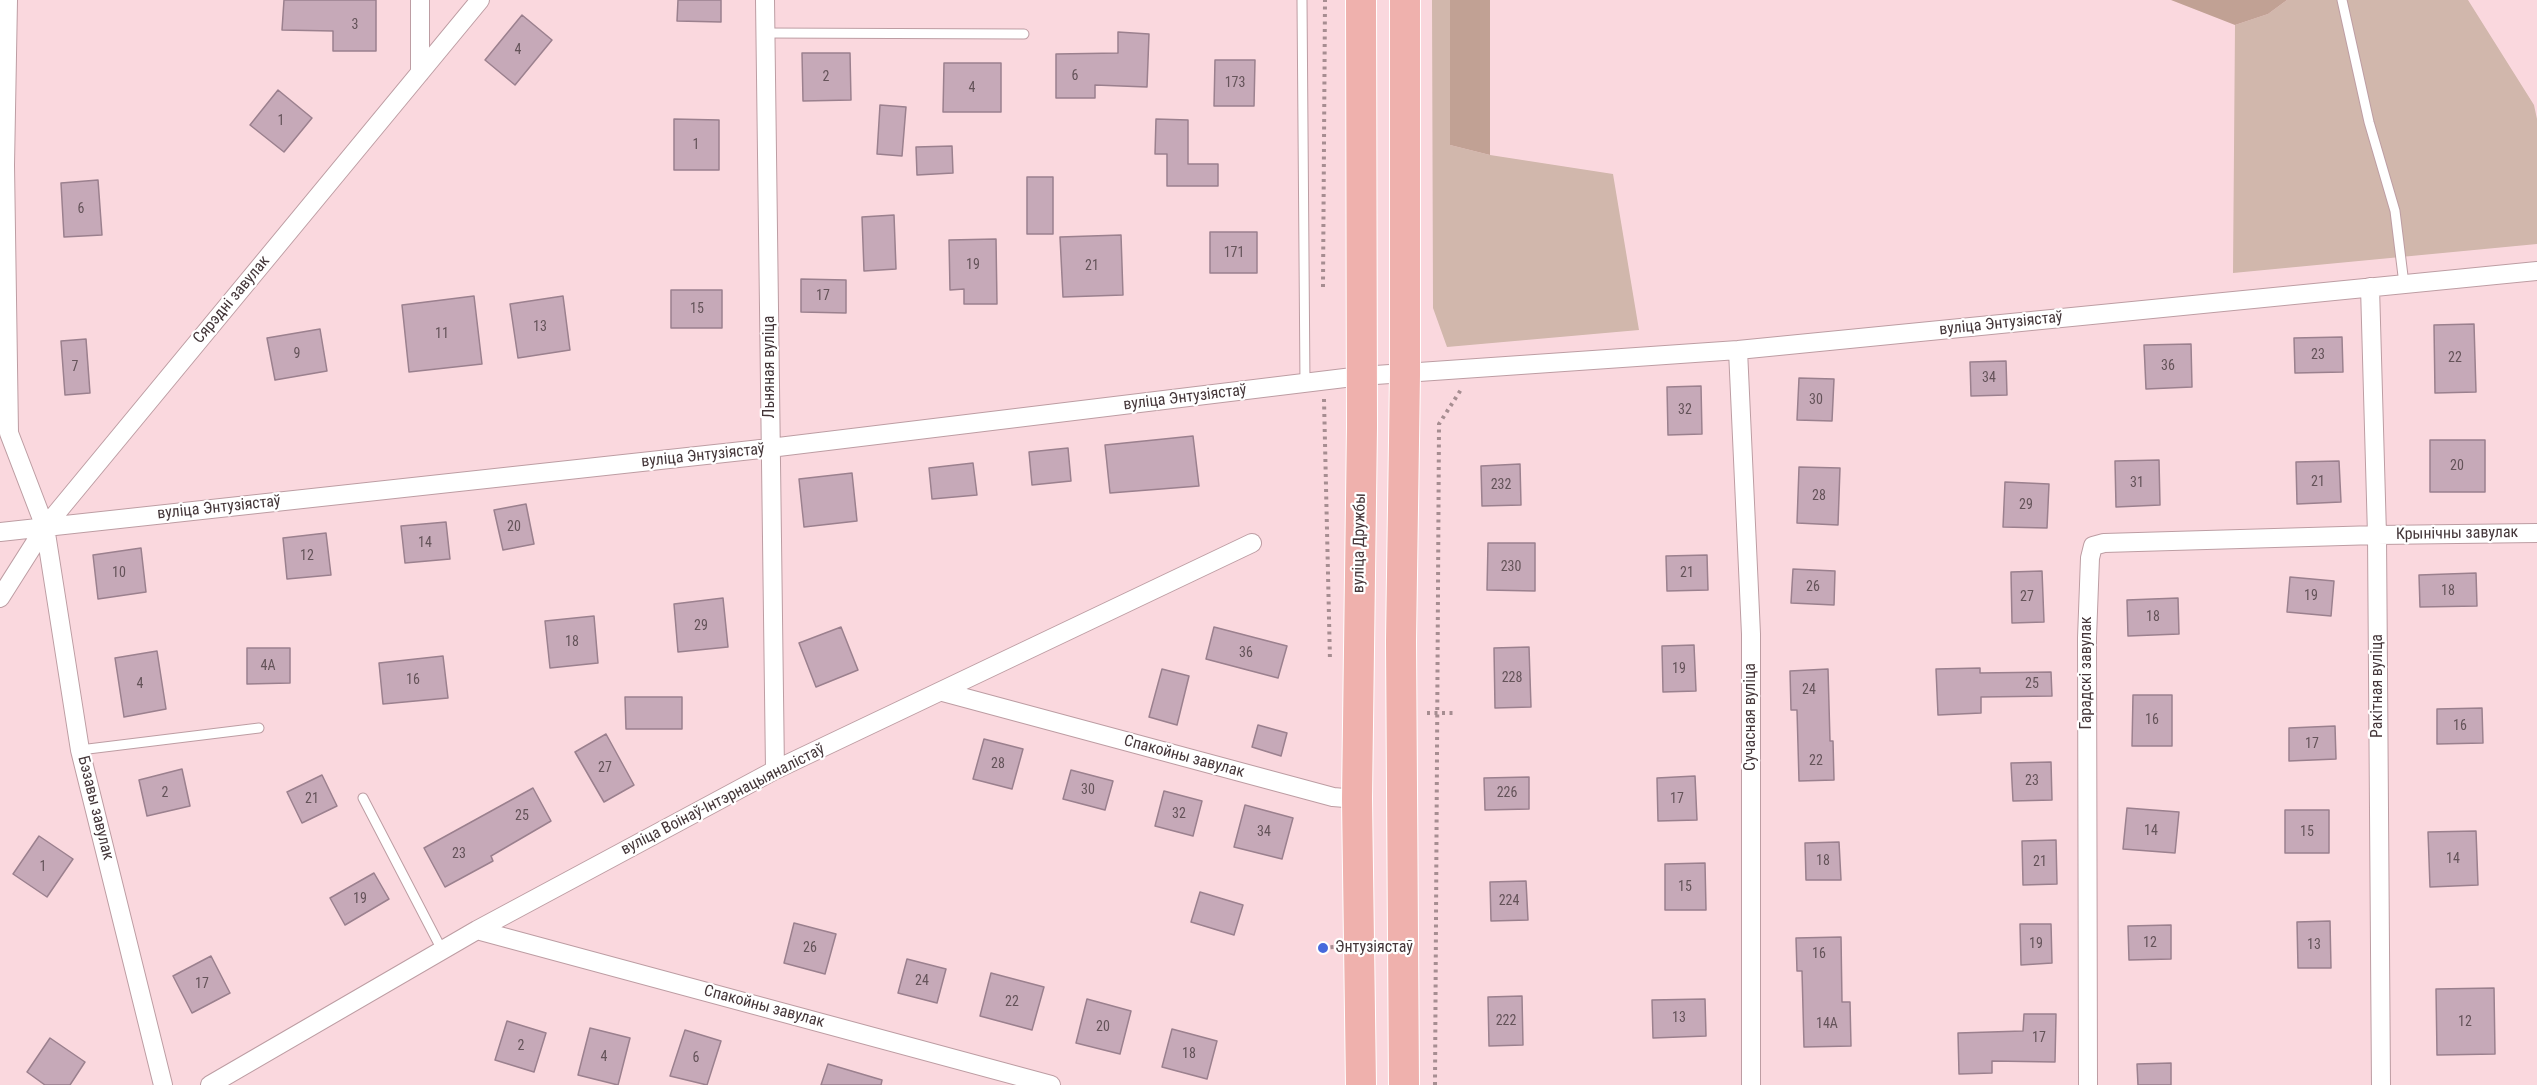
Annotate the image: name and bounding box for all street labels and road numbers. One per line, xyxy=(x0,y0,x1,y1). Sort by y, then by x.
street label: Сярэдні завулак xyxy=(190,252,274,348)
street label: вуліца Энтузіястаў xyxy=(1938,308,2064,340)
street label: Льняная вуліца xyxy=(760,316,780,418)
street label: вуліца Энтузіястаў xyxy=(1122,381,1248,415)
street label: вуліца Энтузіястаў xyxy=(640,440,766,472)
street label: вуліца Энтузіястаў xyxy=(156,492,282,524)
street label: вуліца Дружбы xyxy=(1350,493,1370,593)
street label: Крынічны завулак xyxy=(2396,523,2518,545)
street label: Гарадскі завулак xyxy=(2077,616,2097,730)
street label: Ракітная вуліца xyxy=(2368,634,2388,738)
street label: Сучасная вуліца xyxy=(1741,663,1761,771)
street label: Спакойны завулак xyxy=(1122,732,1246,782)
street label: вуліца Воінаў-Інтэрнацыяналістаў xyxy=(618,740,828,860)
street label: Бэзавы завулак xyxy=(73,754,117,862)
street label: Спакойны завулак xyxy=(702,982,826,1032)

